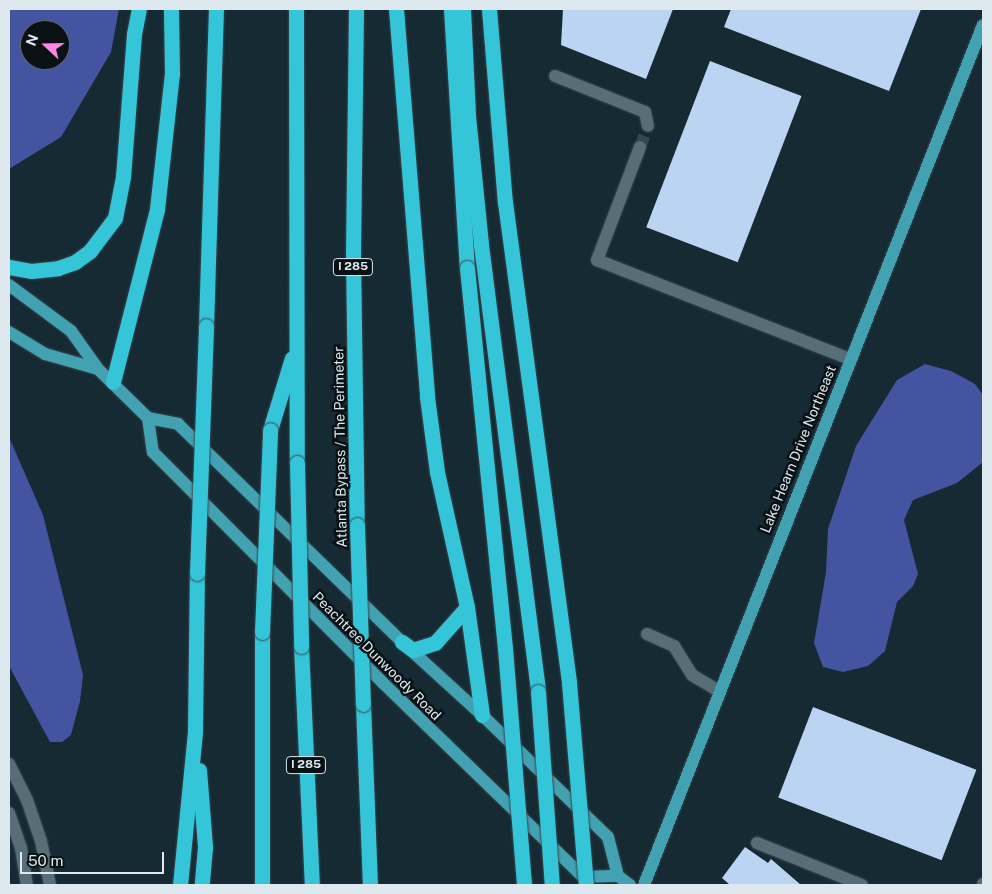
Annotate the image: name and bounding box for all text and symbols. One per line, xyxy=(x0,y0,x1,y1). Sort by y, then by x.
north arrow xyxy=(20,20,70,70)
text: N xyxy=(22,32,41,48)
road number: I 285 xyxy=(332,258,374,276)
street label: Atlanta Bypass / The Perimeter xyxy=(330,346,350,548)
street label: Lake Hearn Drive Northeast xyxy=(757,363,839,535)
street label: Peachtree Dunwoody Road xyxy=(309,588,445,724)
road number: I 285 xyxy=(285,756,327,774)
scale bar xyxy=(22,842,166,874)
text: 50 m xyxy=(28,852,63,869)

